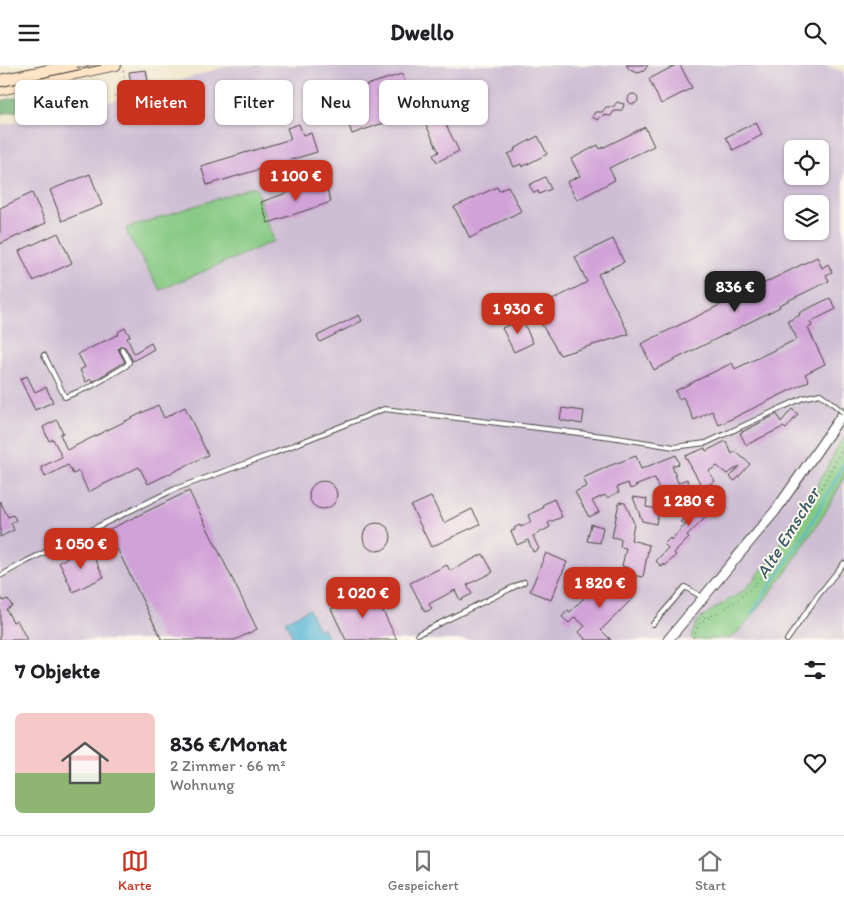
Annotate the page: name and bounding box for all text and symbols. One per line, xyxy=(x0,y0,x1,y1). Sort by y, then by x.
icon: menu xyxy=(15,19,43,47)
text: Dwello xyxy=(390,19,454,46)
icon: search xyxy=(801,19,829,47)
chip: Kaufen xyxy=(15,80,107,125)
chip: Mieten xyxy=(117,80,205,125)
chip: Filter xyxy=(215,80,293,125)
chip: Neu xyxy=(303,80,369,125)
chip: Wohnung xyxy=(379,80,488,125)
map controls xyxy=(784,140,829,240)
button: locate xyxy=(784,140,829,185)
pin: 1 100 € xyxy=(250,159,342,202)
text: 1 100 € xyxy=(271,166,321,185)
button: layers xyxy=(784,195,829,240)
pin: 836 € xyxy=(700,271,770,313)
text: 836 € xyxy=(716,277,754,296)
pin: 1 930 € xyxy=(472,293,564,335)
text: 1 930 € xyxy=(493,299,543,318)
water label: Alte Emscher xyxy=(751,482,826,582)
pin: 1 280 € xyxy=(643,485,735,527)
text: 1 280 € xyxy=(664,491,714,510)
pin: 1 050 € xyxy=(35,527,127,570)
text: 1 050 € xyxy=(55,534,107,553)
pin: 1 820 € xyxy=(554,567,646,609)
text: 1 820 € xyxy=(575,573,625,592)
pin: 1 020 € xyxy=(317,577,409,619)
text: 1 020 € xyxy=(337,583,389,602)
icon: filters xyxy=(801,656,829,684)
text: 7 Objekte xyxy=(15,658,100,683)
text: 836 €/Monat xyxy=(170,731,287,756)
icon: home xyxy=(55,733,115,793)
icon: heart xyxy=(801,749,829,777)
text: 2 Zimmer · 66 m² xyxy=(170,756,286,775)
text: Wohnung xyxy=(170,775,234,794)
tab: Karte xyxy=(118,847,152,894)
tab: Gespeichert xyxy=(388,847,459,894)
tab: Start xyxy=(695,847,726,894)

